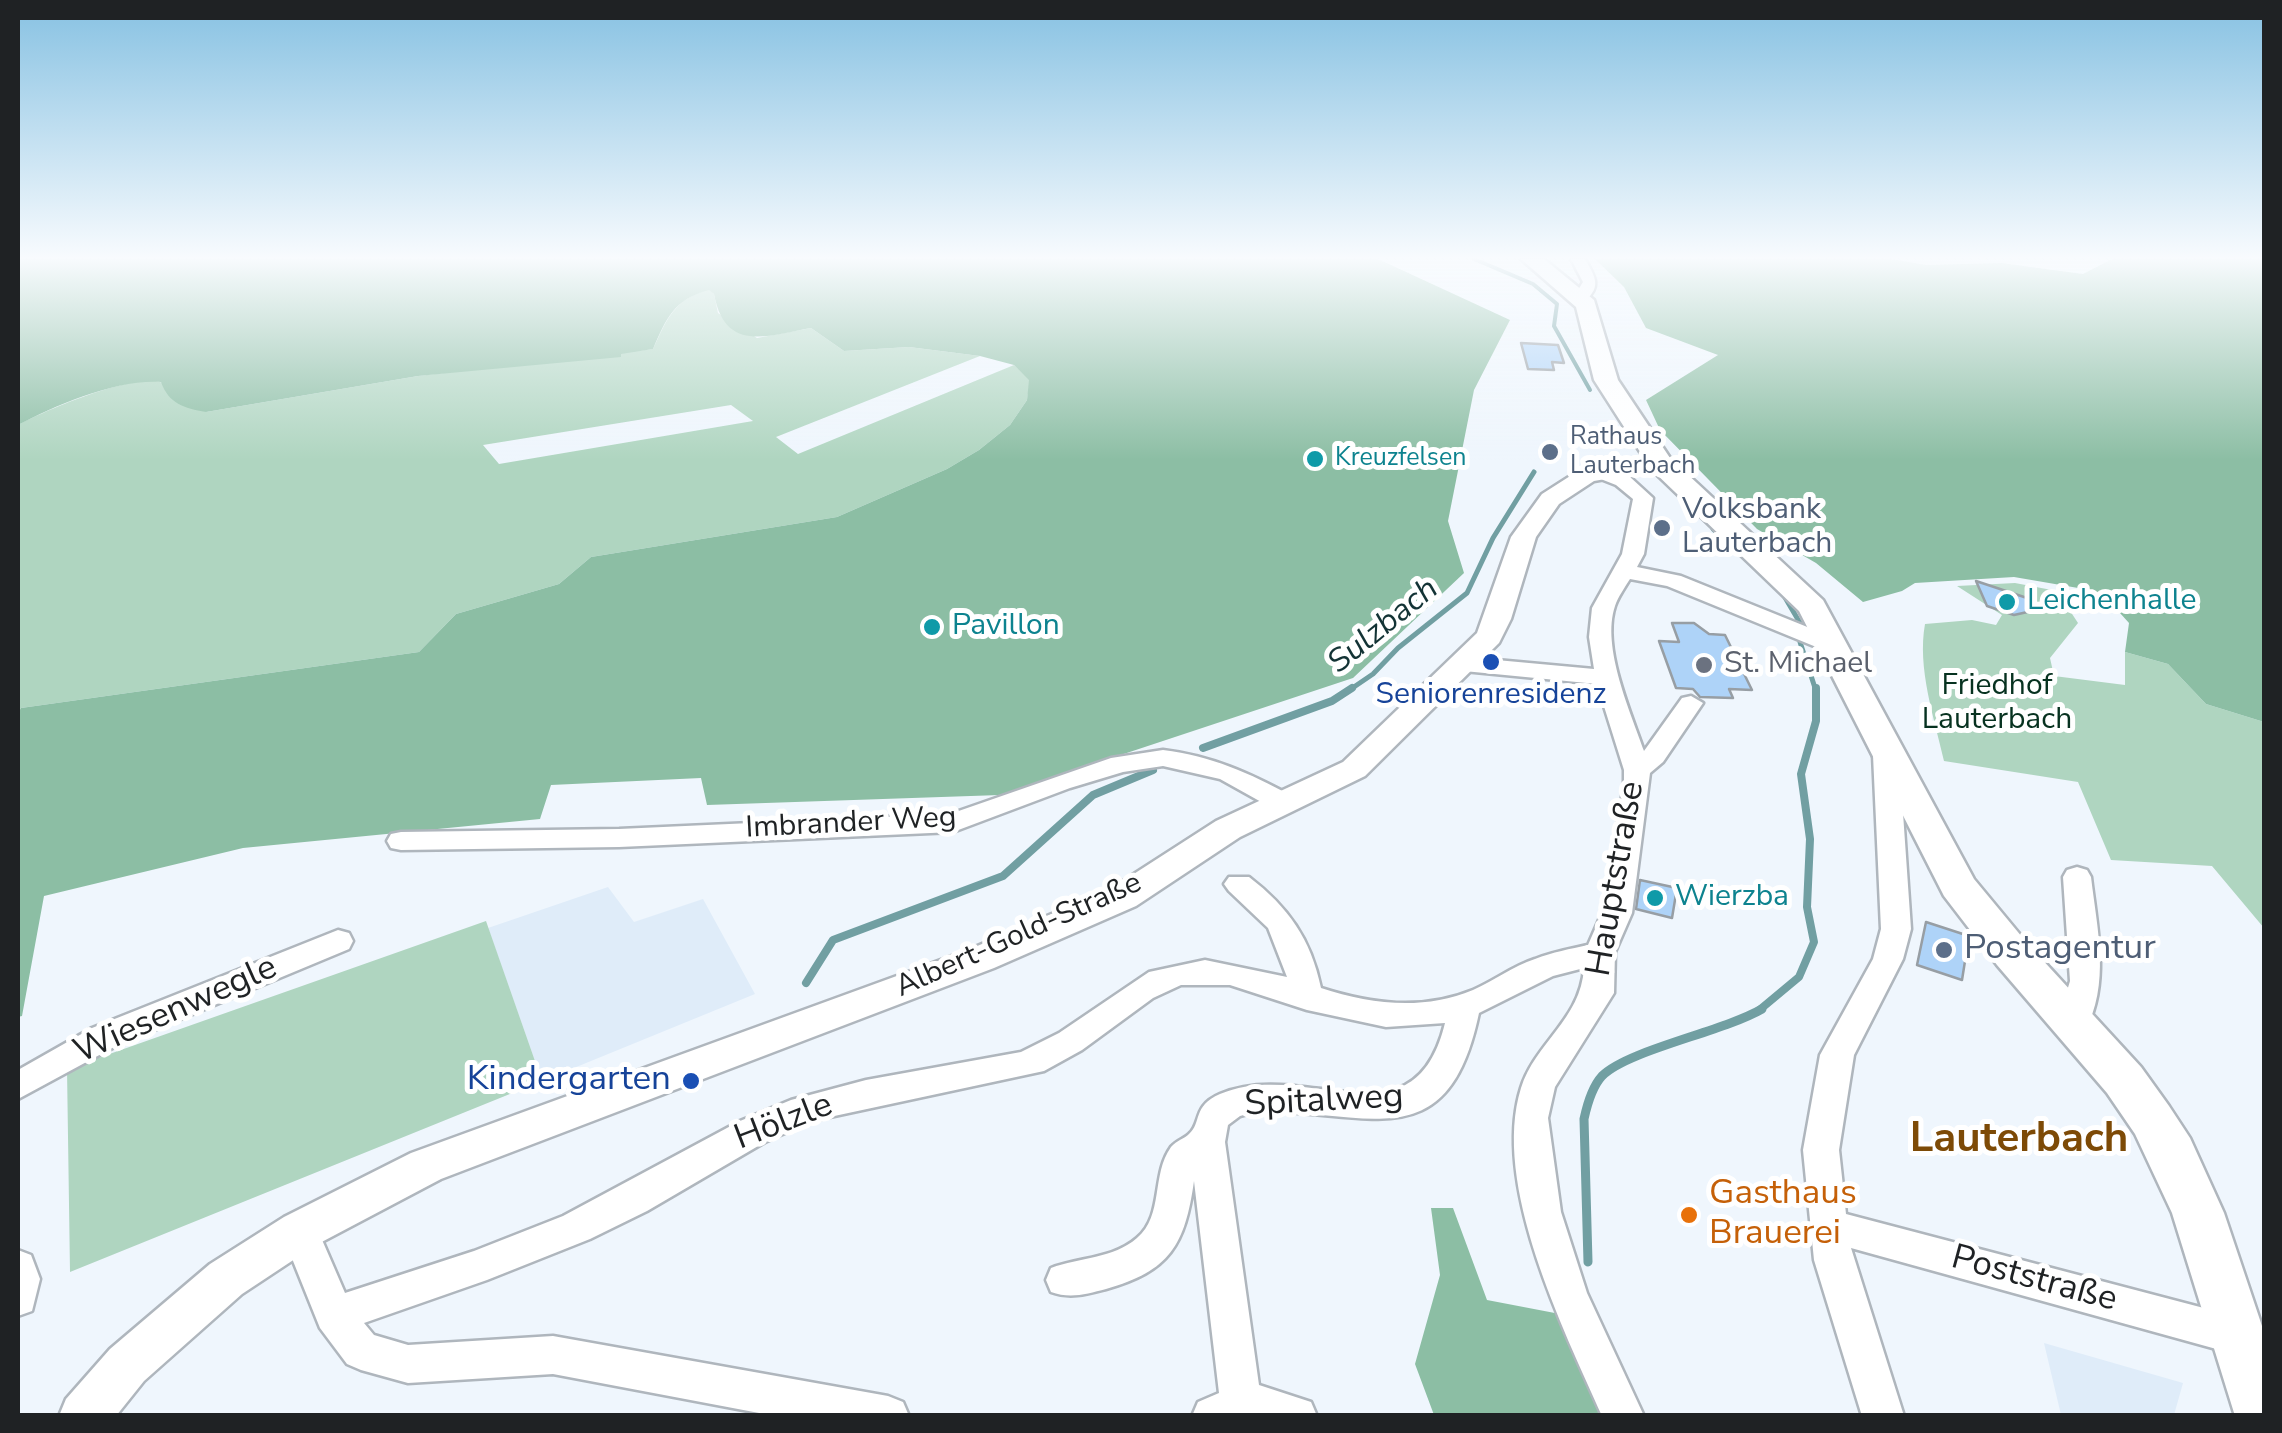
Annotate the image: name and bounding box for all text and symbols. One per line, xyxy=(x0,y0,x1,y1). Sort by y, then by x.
place label: Rathaus Lauterbach xyxy=(1570,423,1695,482)
marker: Rathaus Lauterbach xyxy=(1539,441,1561,463)
place label: Kreuzfelsen xyxy=(1335,444,1466,474)
marker: Kreuzfelsen xyxy=(1304,448,1326,470)
place label: Volksbank Lauterbach xyxy=(1682,493,1832,564)
marker: Volksbank Lauterbach xyxy=(1651,517,1673,539)
water label: Sulzbach xyxy=(1321,571,1447,683)
place label: Leichenhalle xyxy=(2027,584,2196,620)
marker: Leichenhalle xyxy=(1996,591,2018,613)
place label: Pavillon xyxy=(952,609,1060,645)
marker: Pavillon xyxy=(921,616,943,638)
place label: St. Michael xyxy=(1724,647,1872,683)
marker: Seniorenresidenz xyxy=(1480,651,1502,673)
marker: St. Michael xyxy=(1693,654,1715,676)
park label: Friedhof Lauterbach xyxy=(1922,669,2072,740)
place label: Seniorenresidenz xyxy=(1376,678,1606,714)
street label: Hauptstraße xyxy=(1579,778,1655,980)
street label: Imbrander Weg xyxy=(745,801,957,847)
street label: Albert-Gold-Straße xyxy=(891,866,1147,1006)
place label: Wierzba xyxy=(1675,880,1789,916)
marker: Wierzba xyxy=(1644,887,1666,909)
place label: Postagentur xyxy=(1964,929,2156,971)
marker: Postagentur xyxy=(1933,939,1955,961)
street label: Wiesenwegle xyxy=(68,948,284,1074)
place label: Kindergarten xyxy=(467,1060,671,1102)
marker: Kindergarten xyxy=(680,1070,702,1092)
street label: Spitalweg xyxy=(1243,1077,1405,1127)
street label: Hölzle xyxy=(729,1085,839,1161)
district label: Lauterbach xyxy=(1910,1116,2128,1166)
place label: Gasthaus Brauerei xyxy=(1709,1174,1857,1256)
marker: Gasthaus Brauerei xyxy=(1678,1204,1700,1226)
street label: Poststraße xyxy=(1947,1238,2121,1322)

